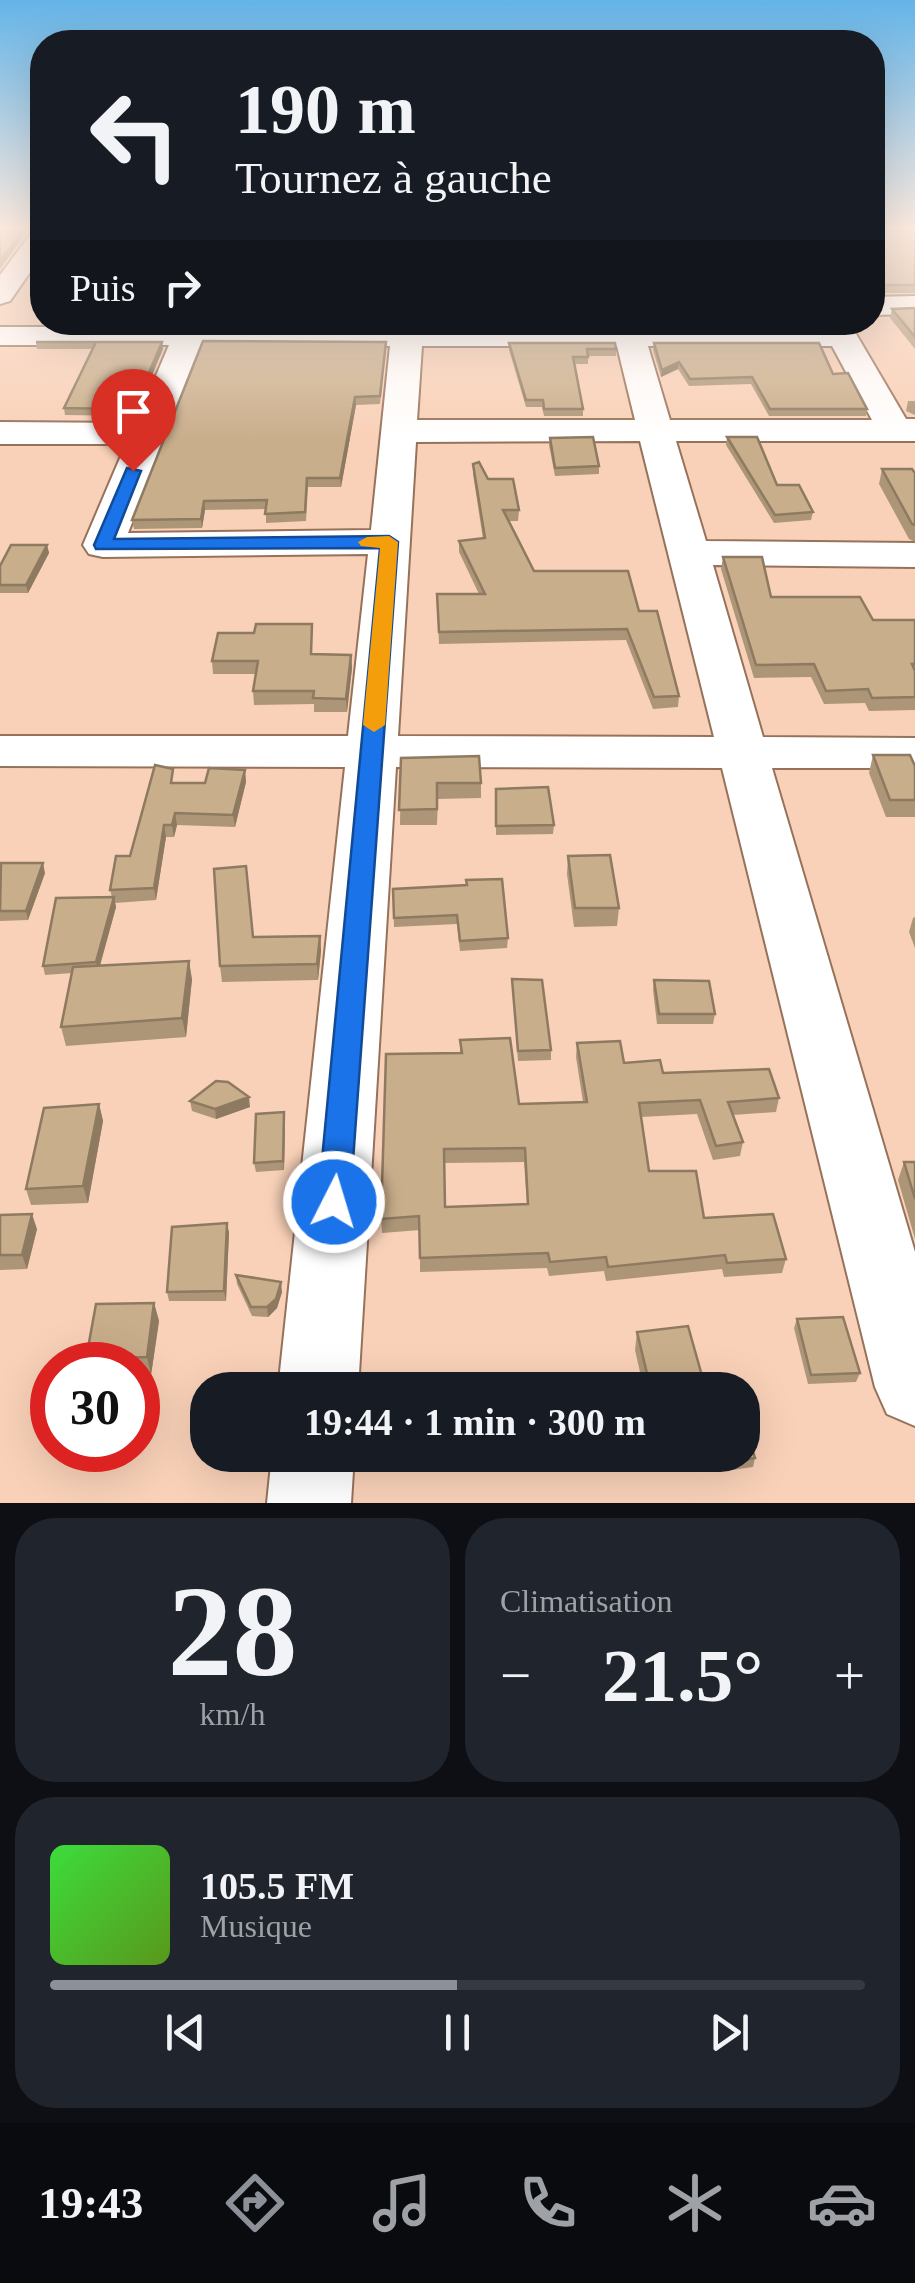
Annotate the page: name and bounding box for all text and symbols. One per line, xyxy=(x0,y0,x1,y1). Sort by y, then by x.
icon: left xyxy=(70,70,200,200)
text: 190 m xyxy=(235,71,416,148)
text: Tournez à gauche xyxy=(235,153,552,203)
icon: right xyxy=(155,260,210,315)
text: Puis xyxy=(70,267,135,309)
pin xyxy=(91,369,176,472)
icon: arrive xyxy=(106,384,161,439)
position arrow xyxy=(282,1150,386,1254)
speed limit sign: 30 xyxy=(30,1342,160,1472)
text: 19:44 · 1 min · 300 m xyxy=(304,1401,646,1443)
text: 28 xyxy=(168,1559,298,1703)
text: Climatisation xyxy=(500,1583,672,1619)
text: 21.5° xyxy=(602,1634,763,1717)
text: − xyxy=(500,1645,531,1706)
text: + xyxy=(834,1645,865,1706)
text: km/h xyxy=(200,1696,265,1732)
text: 105.5 FM xyxy=(200,1865,354,1907)
text: Musique xyxy=(200,1908,312,1944)
icon: previous xyxy=(158,2005,213,2060)
icon: pause xyxy=(430,2005,485,2060)
icon: next xyxy=(702,2005,757,2060)
icon: directions xyxy=(220,2168,290,2238)
icon: music xyxy=(367,2168,437,2238)
icon: phone xyxy=(513,2168,583,2238)
icon: climate xyxy=(660,2168,730,2238)
icon: car xyxy=(807,2168,877,2238)
text: 19:43 xyxy=(38,2178,143,2228)

